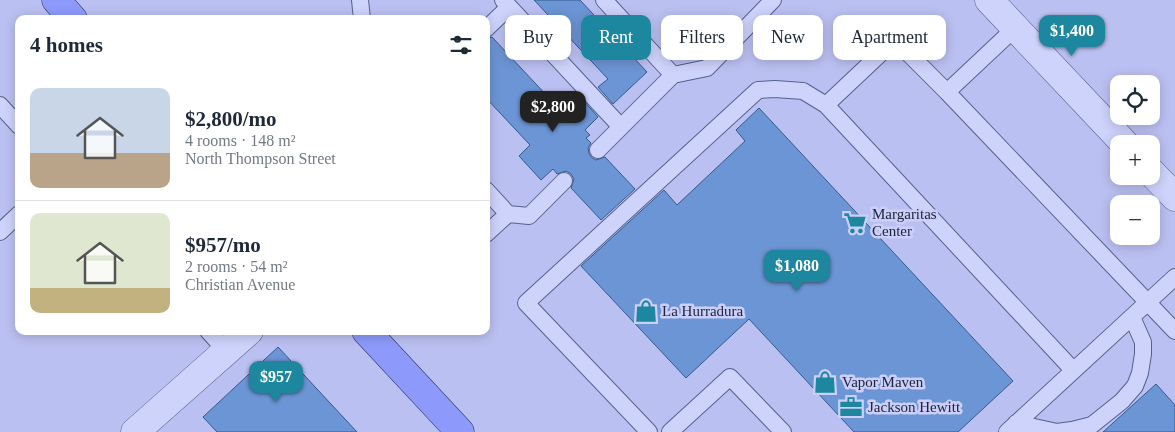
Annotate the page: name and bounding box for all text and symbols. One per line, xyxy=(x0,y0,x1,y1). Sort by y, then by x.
chip: Buy xyxy=(505,15,571,60)
chip: Rent xyxy=(581,15,651,60)
chip: Filters xyxy=(661,15,743,60)
chip: New xyxy=(753,15,823,60)
chip: Apartment xyxy=(833,15,946,60)
pin: $1,400 xyxy=(1031,15,1113,57)
text: $1,400 xyxy=(1050,22,1094,39)
icon: filters xyxy=(447,31,475,59)
text: 4 homes xyxy=(30,33,103,57)
map controls xyxy=(1110,75,1160,245)
button: locate xyxy=(1110,75,1160,125)
pin: $2,800 xyxy=(512,90,594,133)
text: $2,800 xyxy=(531,98,575,115)
text: $2,800/mo xyxy=(185,107,277,131)
icon: home xyxy=(70,108,130,168)
text: 4 rooms · 148 m² xyxy=(185,132,296,149)
button: + xyxy=(1110,135,1160,185)
text: North Thompson Street xyxy=(185,150,336,167)
button: − xyxy=(1110,195,1160,245)
place label: Margaritas Center xyxy=(872,206,937,239)
supermarket icon: Margaritas Center xyxy=(842,210,868,236)
icon: home xyxy=(70,233,130,293)
text: $957/mo xyxy=(185,233,261,257)
pin: $1,080 xyxy=(756,250,838,292)
text: $1,080 xyxy=(775,257,819,274)
text: 2 rooms · 54 m² xyxy=(185,258,288,275)
text: Christian Avenue xyxy=(185,276,295,293)
shop icon: La Hurradura xyxy=(633,298,659,324)
place label: La Hurradura xyxy=(662,303,744,319)
pin: $957 xyxy=(246,360,306,403)
text: $957 xyxy=(260,368,292,385)
shop icon: Vapor Maven xyxy=(812,369,838,395)
place label: Vapor Maven xyxy=(842,374,924,390)
office icon: Jackson Hewitt xyxy=(838,394,864,420)
place label: Jackson Hewitt xyxy=(868,399,961,415)

